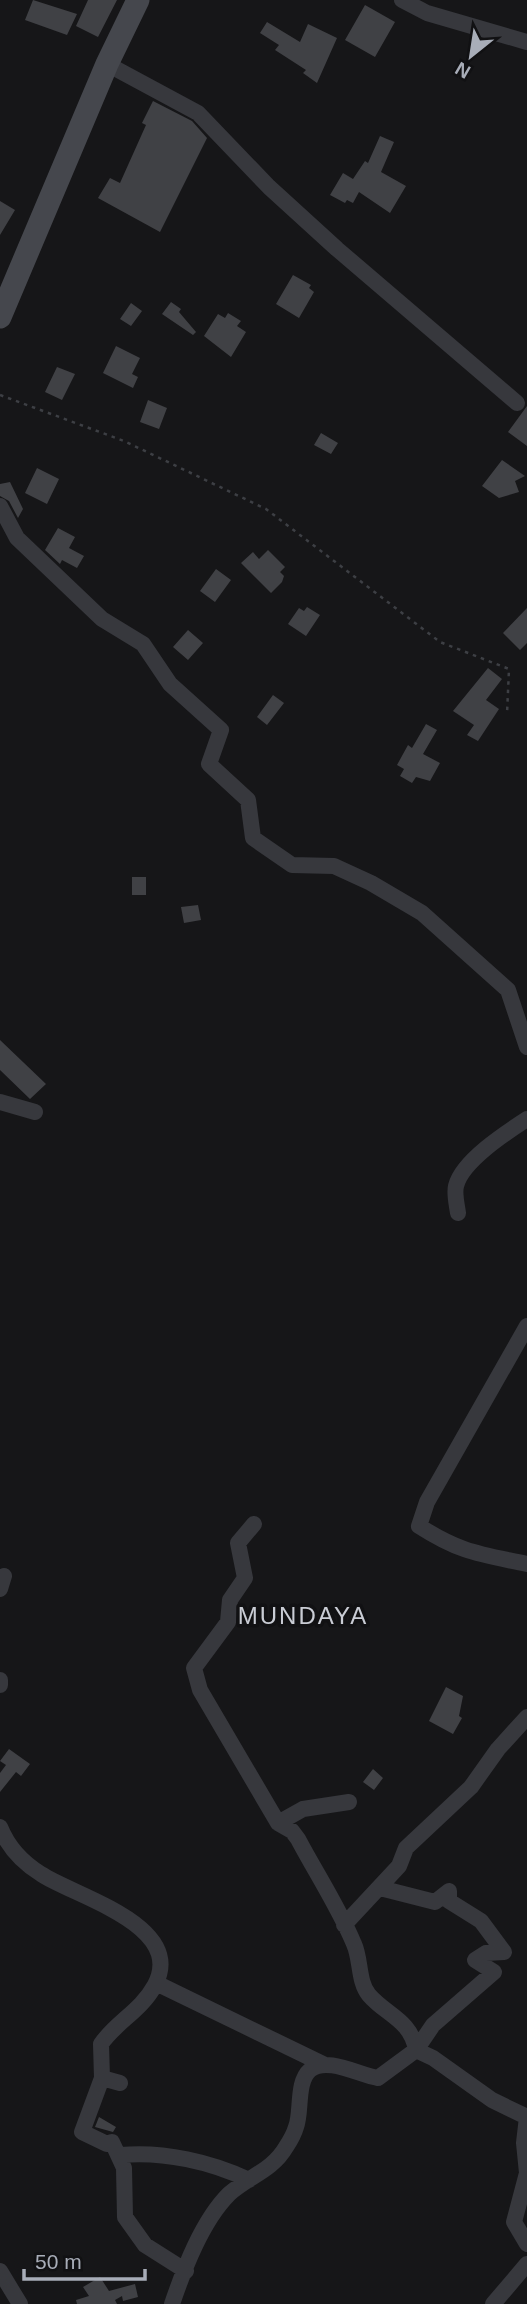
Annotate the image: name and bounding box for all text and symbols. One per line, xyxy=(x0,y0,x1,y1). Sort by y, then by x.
north arrow xyxy=(436,21,506,91)
text: N xyxy=(452,58,474,83)
district label: MUNDAYA xyxy=(238,1602,368,1629)
scale bar xyxy=(24,2238,145,2282)
text: 50 m xyxy=(35,2250,82,2273)

